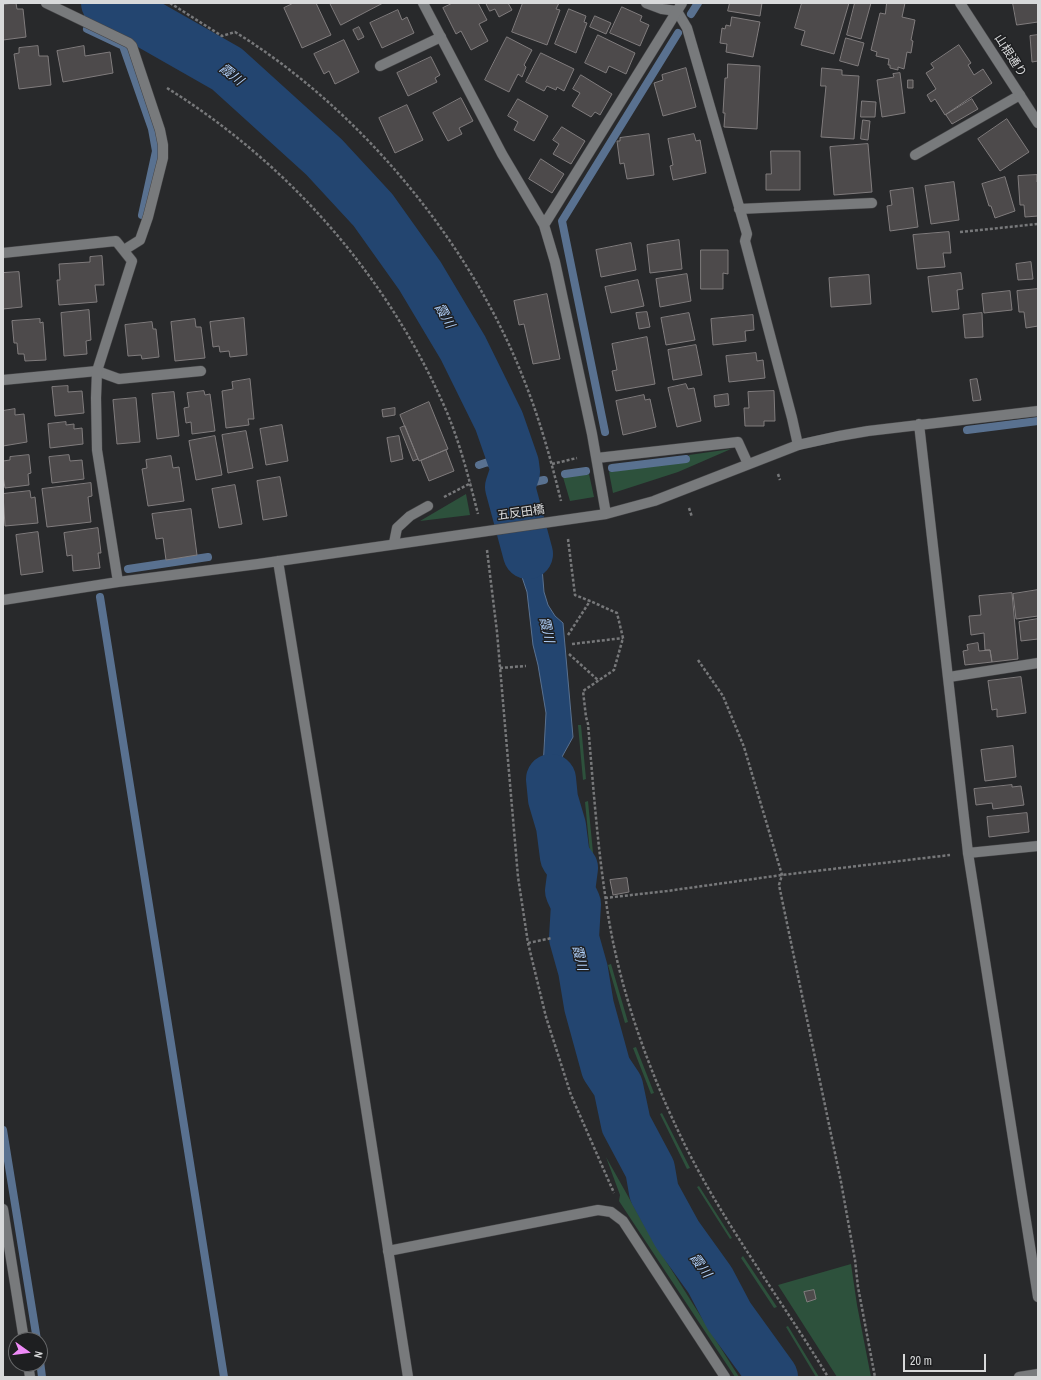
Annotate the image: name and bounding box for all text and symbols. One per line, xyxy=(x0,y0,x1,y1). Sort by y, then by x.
street label: 山根通り xyxy=(991,32,1029,80)
water label: 霞川 xyxy=(216,61,246,89)
water label: 霞川 xyxy=(431,301,457,331)
street label: 五反田橋 xyxy=(496,503,546,523)
water label: 霞川 xyxy=(535,616,557,644)
water label: 霞川 xyxy=(568,943,590,973)
water label: 霞川 xyxy=(686,1251,714,1281)
north arrow xyxy=(8,1332,48,1372)
scale bar xyxy=(905,1346,988,1372)
text: N xyxy=(31,1350,46,1360)
text: 20 m xyxy=(910,1353,932,1369)

